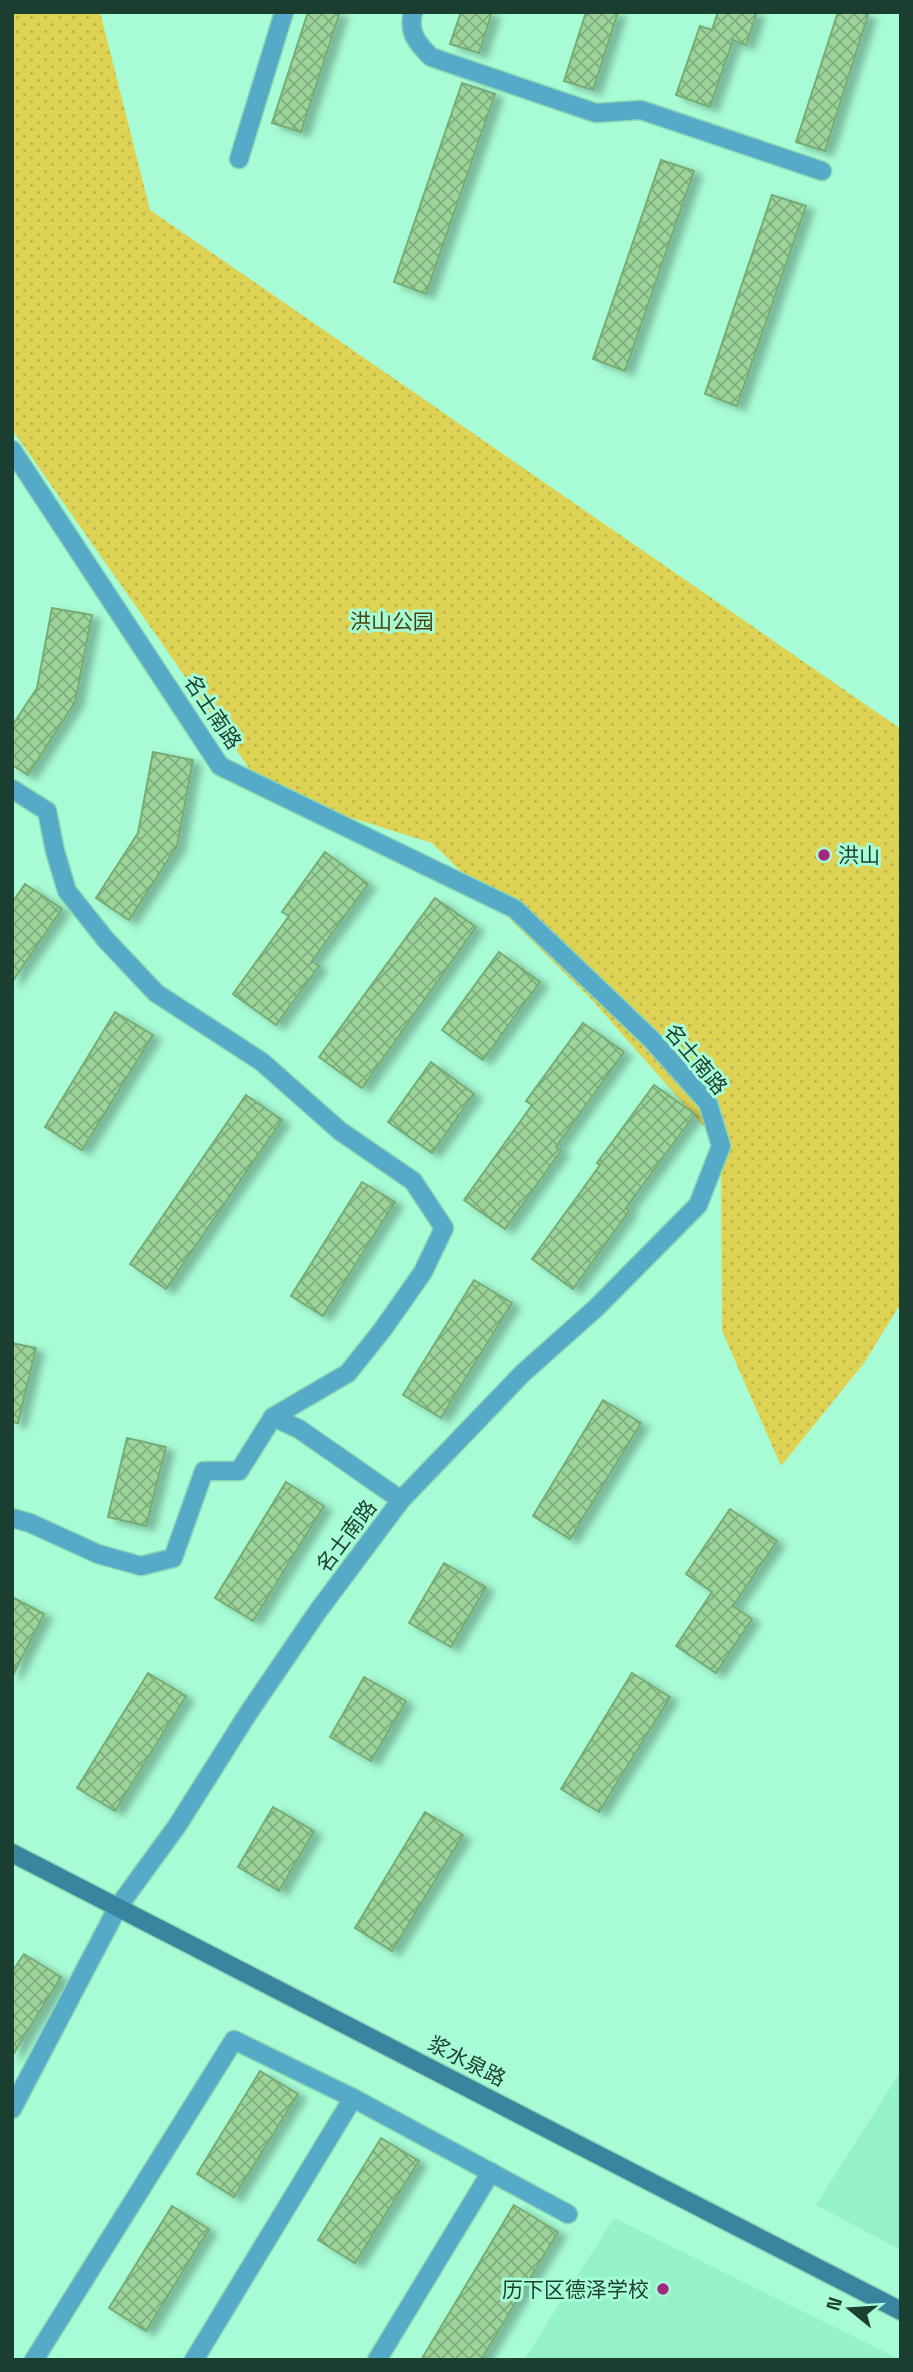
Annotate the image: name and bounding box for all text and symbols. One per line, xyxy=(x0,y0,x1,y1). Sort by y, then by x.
park label: 洪山公园 xyxy=(350,608,434,635)
street label: 名士南路 xyxy=(178,670,248,754)
place label: 洪山 xyxy=(838,842,880,869)
marker: 洪山 xyxy=(816,847,832,863)
street label: 名士南路 xyxy=(659,1018,733,1100)
street label: 名士南路 xyxy=(310,1494,382,1578)
street label: 浆水泉路 xyxy=(423,2030,511,2092)
north arrow xyxy=(815,2274,885,2344)
place label: 历下区德泽学校 xyxy=(502,2276,649,2303)
marker: 历下区德泽学校 xyxy=(655,2281,671,2297)
text: N xyxy=(820,2294,848,2314)

